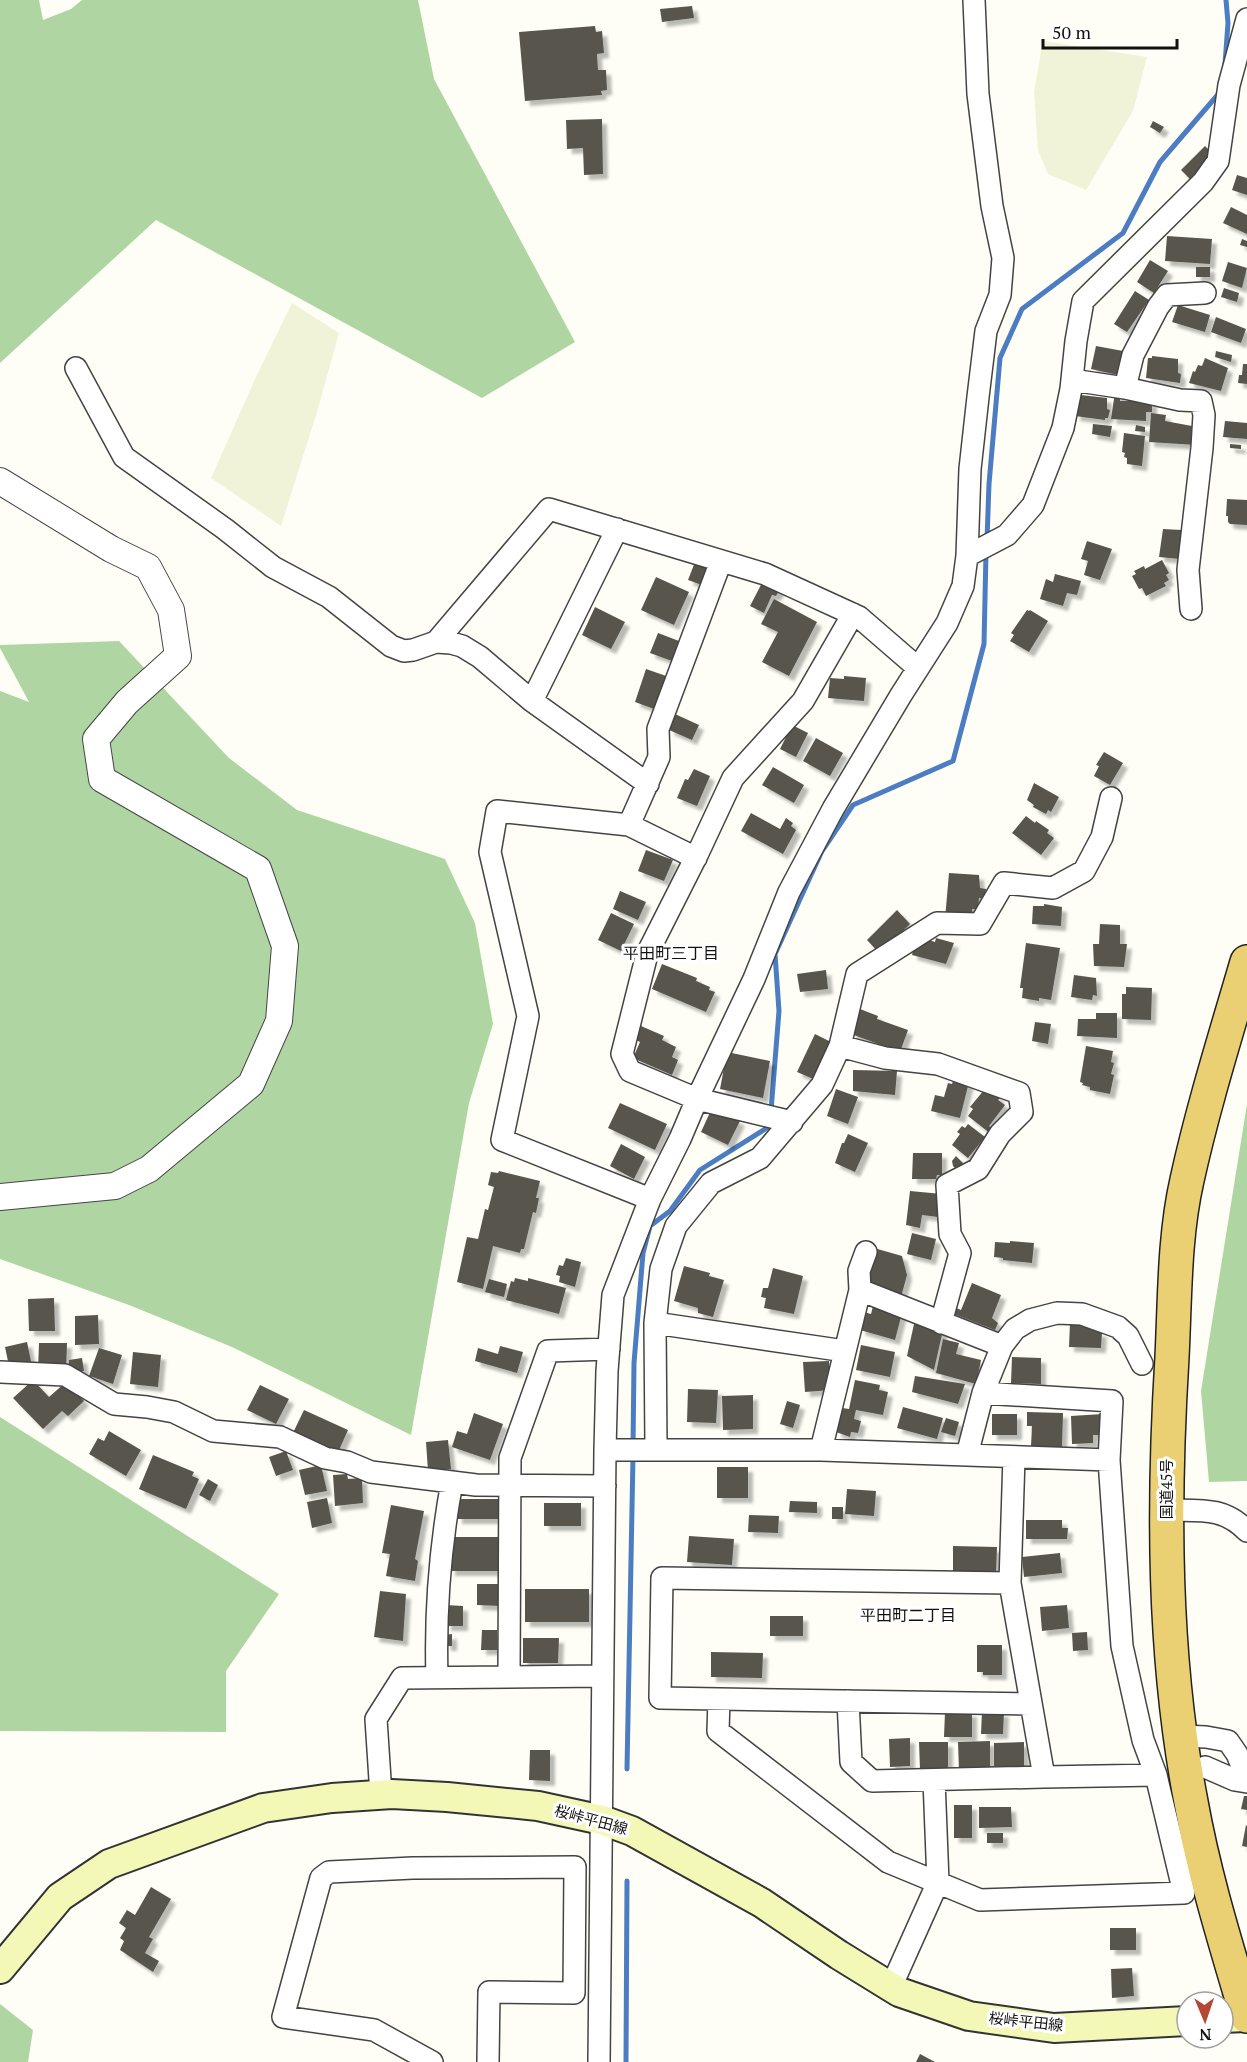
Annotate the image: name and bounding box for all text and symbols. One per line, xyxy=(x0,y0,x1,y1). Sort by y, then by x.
scale bar xyxy=(1043,12,1176,50)
text: 50 m xyxy=(1052,20,1092,44)
district label: 平田町三丁目 xyxy=(623,942,719,964)
street label: 国道45号 xyxy=(1156,1459,1176,1520)
district label: 平田町二丁目 xyxy=(860,1604,956,1626)
street label: 桜峠平田線 xyxy=(552,1800,630,1838)
north arrow xyxy=(1175,1990,1235,2050)
street label: 桜峠平田線 xyxy=(988,2007,1064,2035)
text: N xyxy=(1199,2024,1212,2046)

